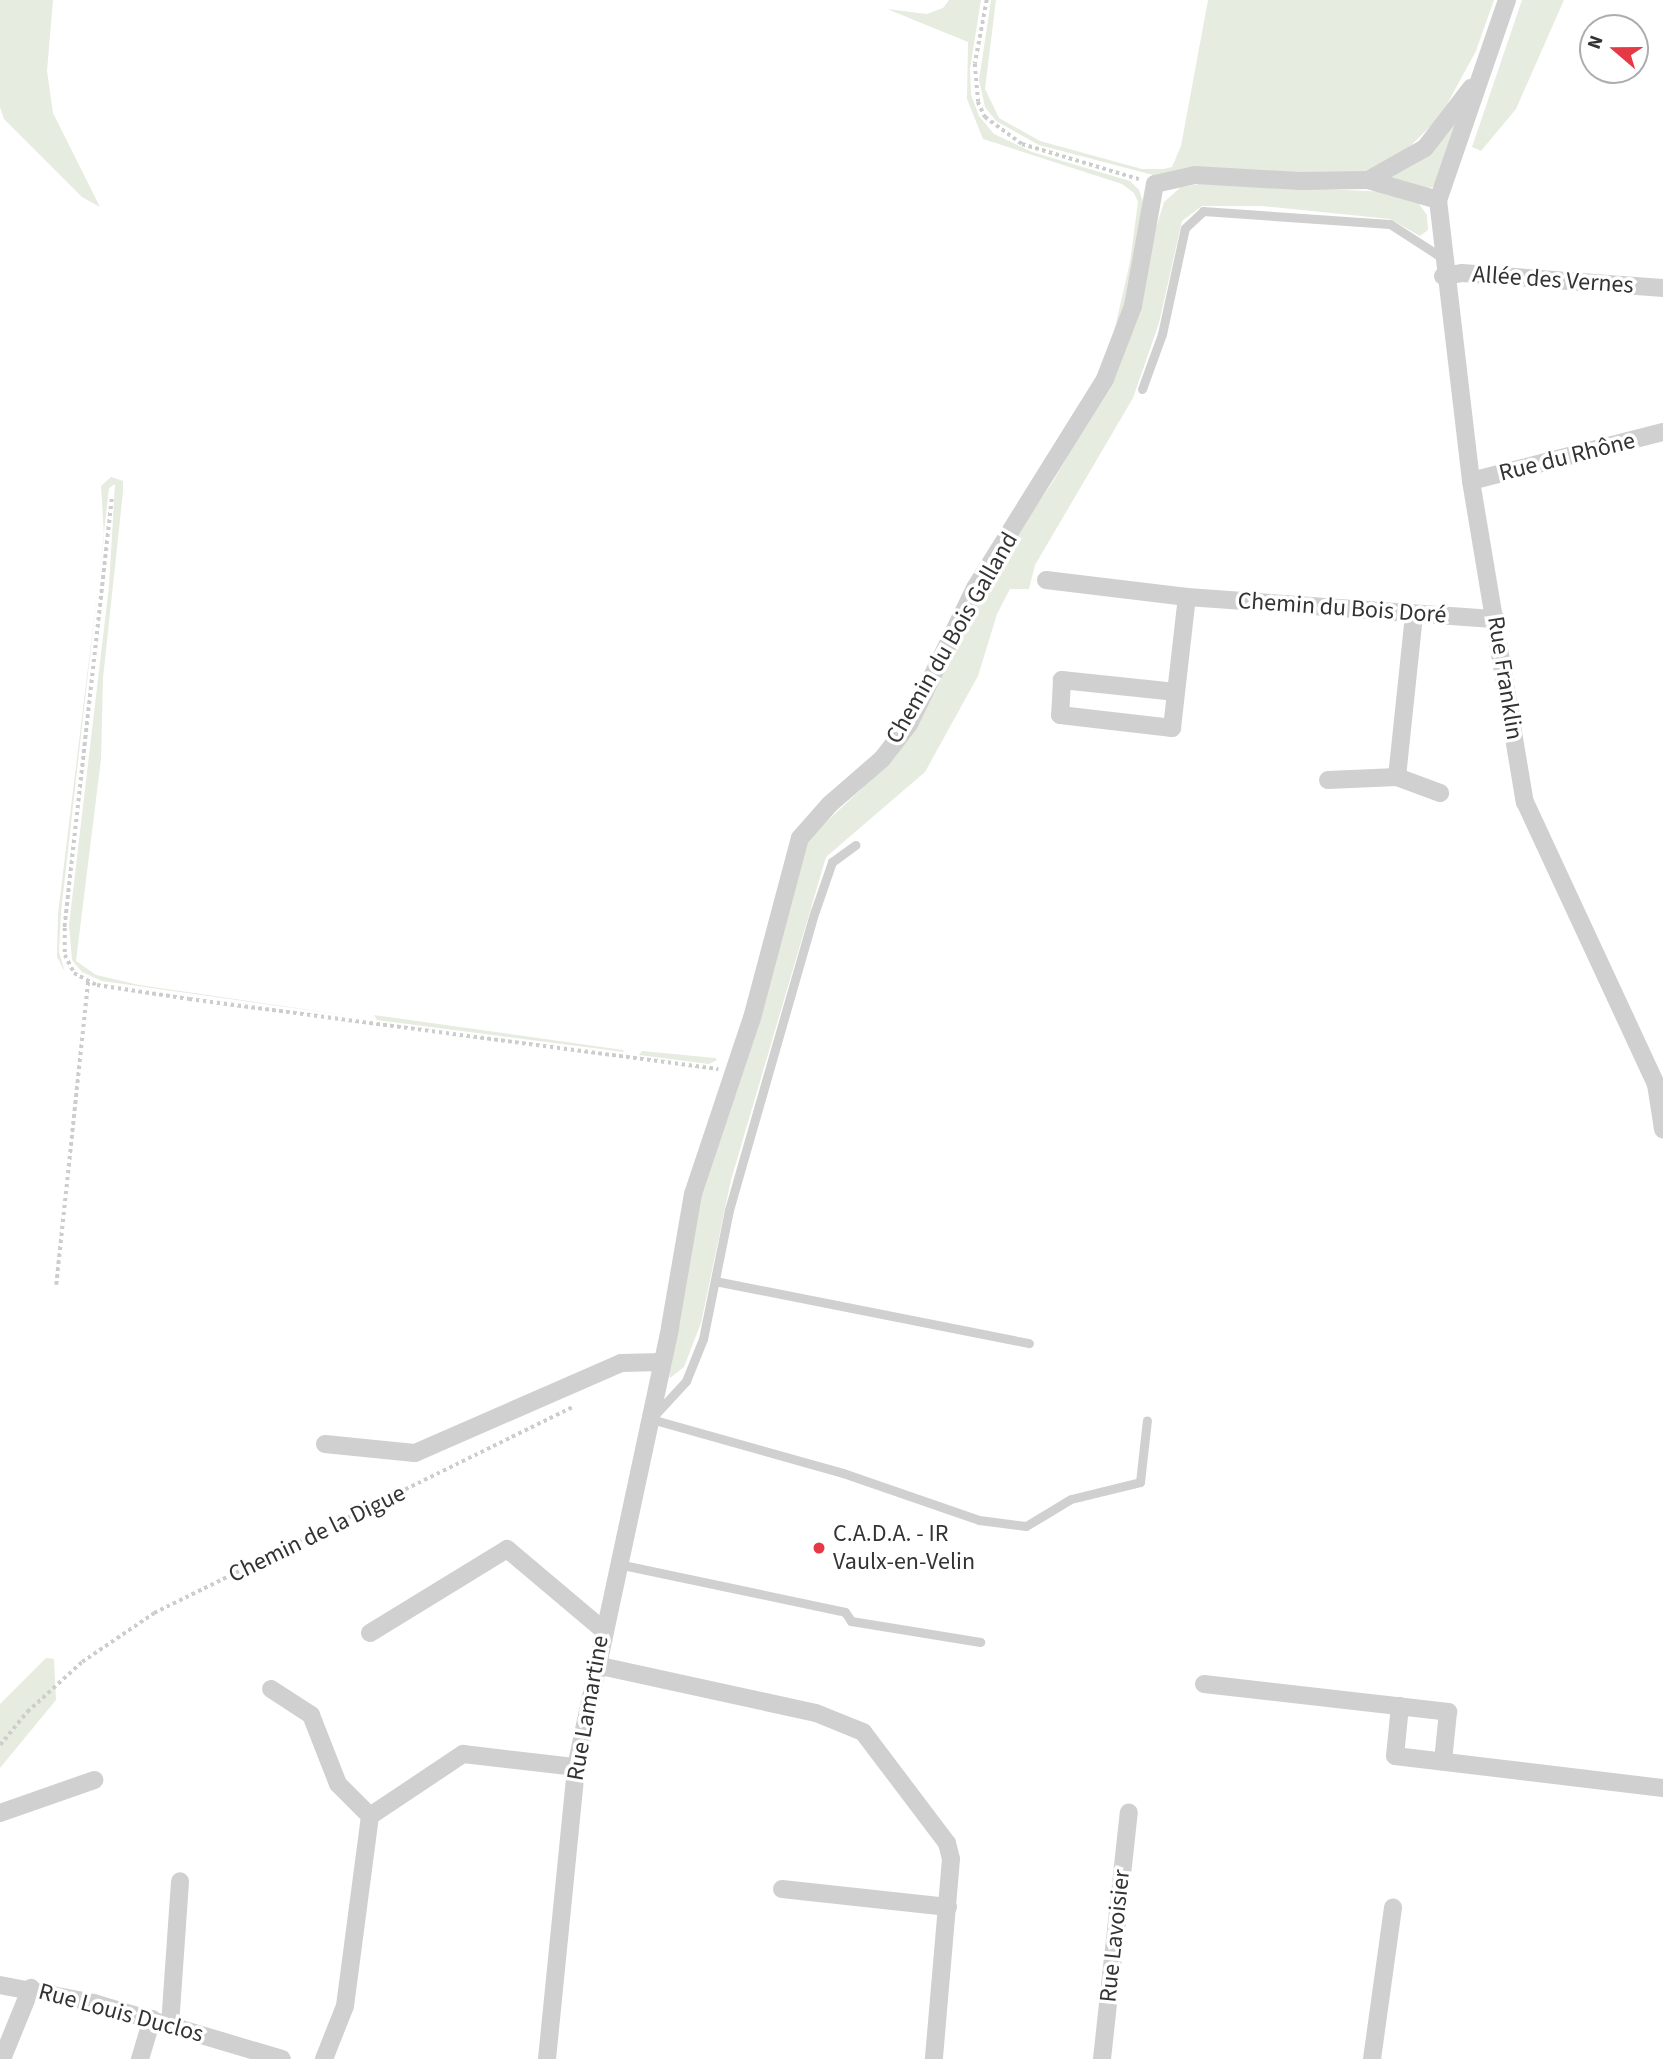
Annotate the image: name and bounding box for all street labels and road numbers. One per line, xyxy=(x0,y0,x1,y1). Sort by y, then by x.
street label: Allée des Vernes xyxy=(1472,260,1634,300)
street label: Rue du Rhône xyxy=(1496,426,1638,488)
street label: Chemin du Bois Galland xyxy=(880,527,1024,749)
street label: Chemin du Bois Doré xyxy=(1237,586,1447,630)
street label: Rue Franklin xyxy=(1481,614,1529,742)
street label: Chemin de la Digue xyxy=(224,1479,410,1589)
street label: Rue Lamartine xyxy=(561,1633,615,1783)
street label: Rue Lavoisier xyxy=(1094,1868,1136,2004)
street label: Rue Louis Duclos xyxy=(35,1977,207,2049)

